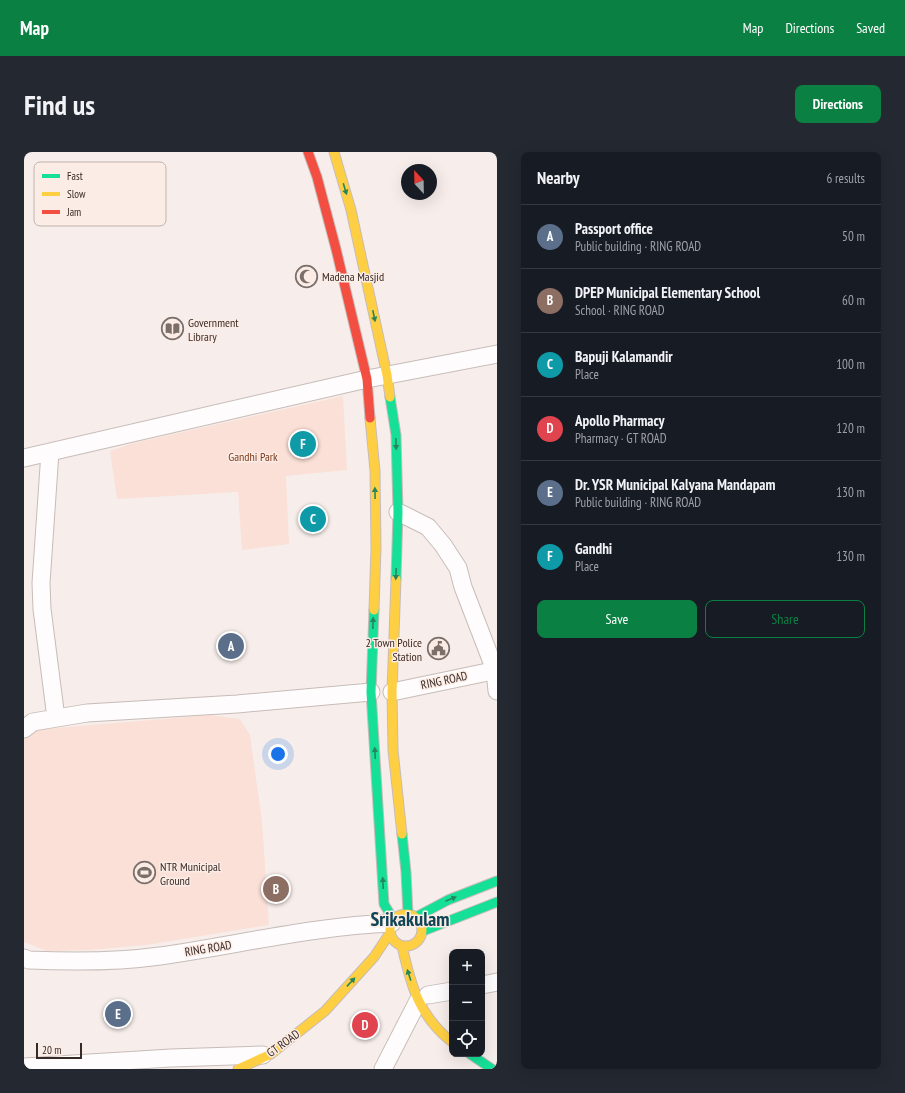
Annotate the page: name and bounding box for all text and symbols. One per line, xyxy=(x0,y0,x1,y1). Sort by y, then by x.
text: Map xyxy=(20,16,49,40)
text: Map xyxy=(743,19,763,37)
text: Directions xyxy=(785,19,834,37)
text: Saved xyxy=(856,19,885,37)
button: Directions xyxy=(795,85,881,123)
text: Find us xyxy=(24,86,95,123)
legend xyxy=(34,162,166,226)
north arrow xyxy=(401,164,437,200)
text: Nearby xyxy=(537,167,580,189)
text: Fast xyxy=(67,169,83,183)
text: 6 results xyxy=(826,170,865,187)
one-way arrow xyxy=(342,184,348,196)
text: Slow xyxy=(67,187,86,201)
text: Jam xyxy=(66,205,81,219)
text: Passport office xyxy=(575,219,653,238)
text: A xyxy=(547,228,553,245)
text: 50 m xyxy=(842,228,865,245)
text: Public building · RING ROAD xyxy=(575,238,701,255)
mosque icon: Madena Masjid xyxy=(293,263,319,289)
place label: Madena Masjid xyxy=(322,269,384,284)
text: DPEP Municipal Elementary School xyxy=(575,283,760,302)
text: B xyxy=(547,292,553,309)
text: 60 m xyxy=(842,292,865,309)
text: School · RING ROAD xyxy=(575,302,665,319)
one-way arrow xyxy=(371,310,377,322)
place label: Government Library xyxy=(188,315,239,344)
library icon: Government Library xyxy=(159,316,185,342)
text: Bapuji Kalamandir xyxy=(575,347,673,366)
text: C xyxy=(547,356,553,373)
text: 100 m xyxy=(836,356,865,373)
text: Place xyxy=(575,366,599,383)
text: Apollo Pharmacy xyxy=(575,411,665,430)
text: D xyxy=(547,420,553,437)
text: 120 m xyxy=(836,420,865,437)
pin: F xyxy=(290,429,316,459)
text: Pharmacy · GT ROAD xyxy=(575,430,667,447)
one-way arrow xyxy=(393,438,399,451)
park label: Gandhi Park xyxy=(228,449,278,464)
text: Dr. YSR Municipal Kalyana Mandapam xyxy=(575,475,776,494)
text: E xyxy=(547,484,553,501)
text: 130 m xyxy=(836,484,865,501)
one-way arrow xyxy=(372,486,378,499)
text: Public building · RING ROAD xyxy=(575,494,701,511)
pin: C xyxy=(300,504,326,534)
text: Gandhi xyxy=(575,539,612,558)
text: F xyxy=(547,548,553,565)
text: 130 m xyxy=(836,548,865,565)
text: Place xyxy=(575,558,599,575)
one-way arrow xyxy=(393,568,399,581)
button: Save xyxy=(537,600,697,638)
button: Share xyxy=(705,600,865,638)
one-way arrow xyxy=(370,617,377,629)
pin: A xyxy=(218,631,244,661)
place label: 2 Town Police Station xyxy=(366,635,422,664)
public building icon: 2 Town Police Station xyxy=(425,636,451,662)
street label: RING ROAD xyxy=(419,668,469,692)
your location xyxy=(268,744,288,764)
one-way arrow xyxy=(372,746,378,759)
place label: NTR Municipal Ground xyxy=(160,859,221,888)
sports icon: NTR Municipal Ground xyxy=(132,860,158,886)
pin: B xyxy=(263,874,289,904)
one-way arrow xyxy=(379,877,386,889)
one-way arrow xyxy=(446,896,457,902)
district label: Srikakulam xyxy=(370,906,450,932)
street label: RING ROAD xyxy=(184,937,232,959)
map controls xyxy=(449,949,485,1057)
button: + xyxy=(449,949,485,985)
one-way arrow xyxy=(406,969,412,981)
one-way arrow xyxy=(346,977,355,986)
button: − xyxy=(449,985,485,1021)
pin: E xyxy=(105,999,131,1029)
pin: D xyxy=(352,1010,378,1040)
button: locate xyxy=(449,1021,485,1057)
street label: GT ROAD xyxy=(264,1026,302,1060)
scale bar xyxy=(36,1041,82,1060)
text: 20 m xyxy=(42,1043,61,1057)

